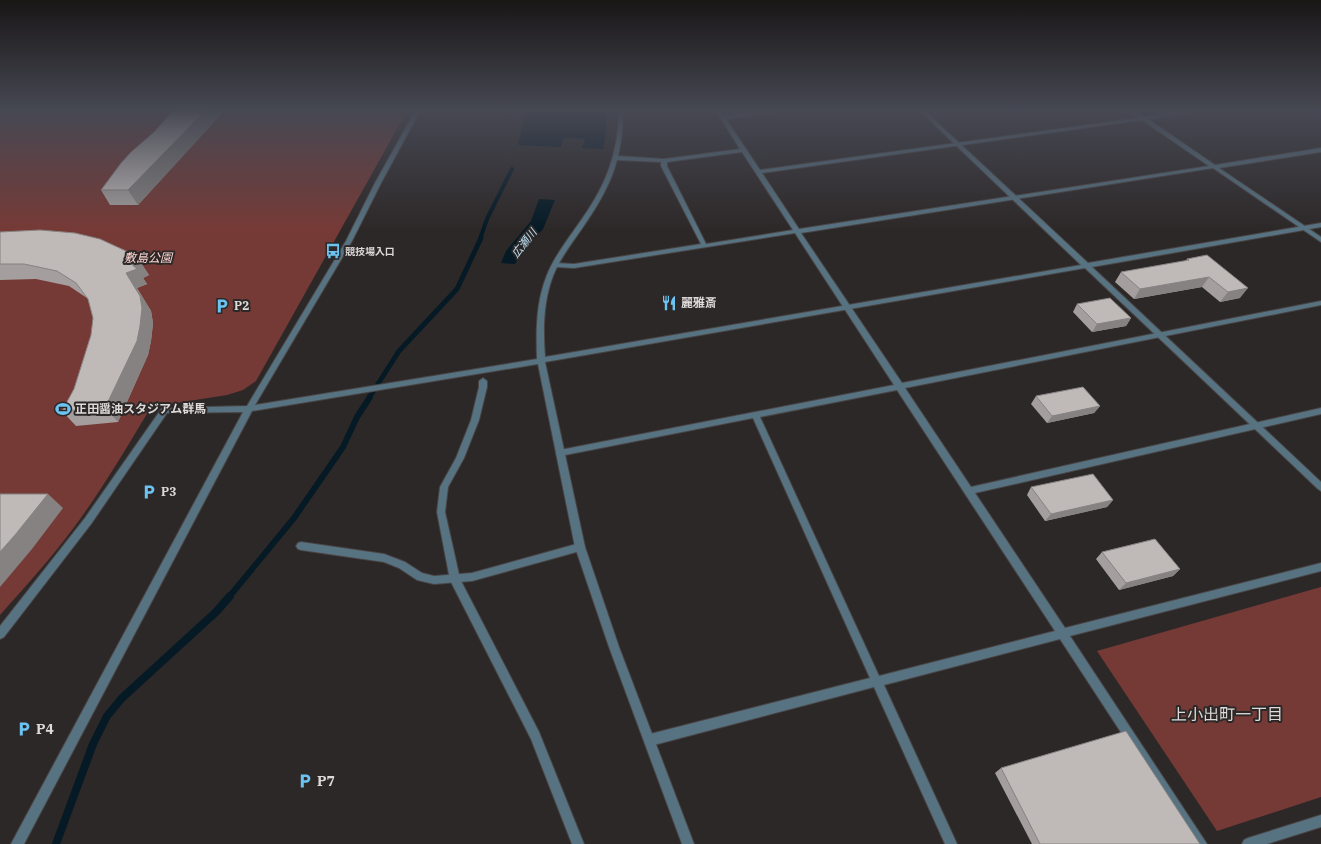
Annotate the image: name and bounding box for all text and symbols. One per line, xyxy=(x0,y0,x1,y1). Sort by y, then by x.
water label: 広瀬川 xyxy=(508,225,540,260)
bus stop icon: 競技場入口 xyxy=(324,242,342,260)
place label: 競技場入口 xyxy=(345,245,395,258)
park label: 敷島公園 xyxy=(124,250,174,265)
restaurant icon: 麗雅斎 xyxy=(660,294,678,312)
place label: 麗雅斎 xyxy=(681,295,717,310)
parking icon: P2 xyxy=(213,297,231,315)
place label: P2 xyxy=(234,298,249,313)
sports icon: 正田醤油スタジアム群馬 xyxy=(54,400,72,418)
place label: 正田醤油スタジアム群馬 xyxy=(75,401,206,416)
parking icon: P3 xyxy=(140,483,158,501)
place label: P3 xyxy=(161,484,176,499)
district label: 上小出町一丁目 xyxy=(1171,704,1283,724)
parking icon: P4 xyxy=(15,720,33,738)
place label: P4 xyxy=(36,720,54,738)
parking icon: P7 xyxy=(296,772,314,790)
place label: P7 xyxy=(317,772,335,790)

